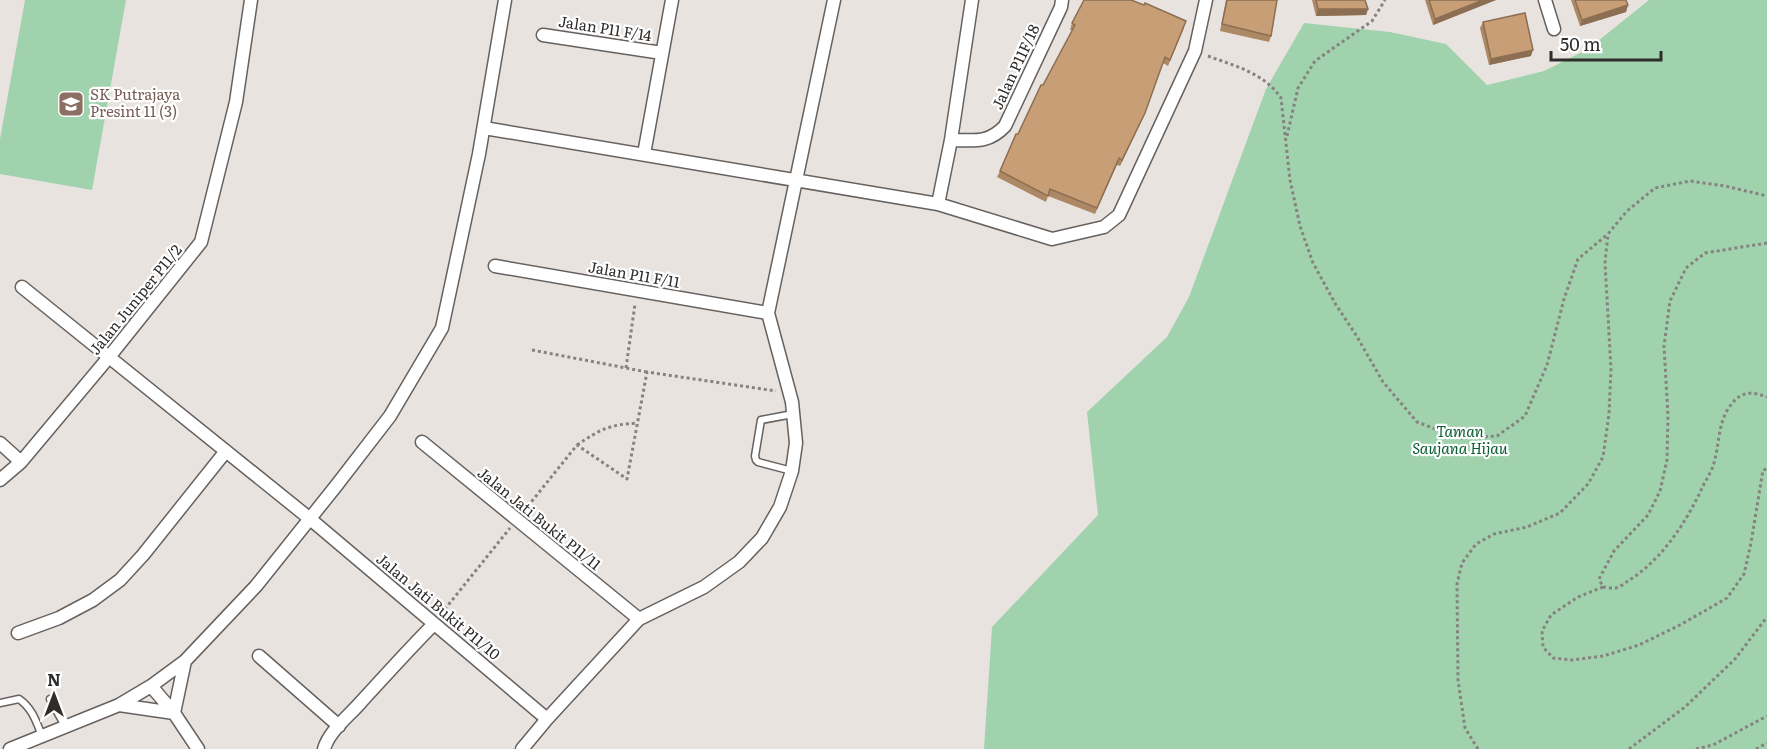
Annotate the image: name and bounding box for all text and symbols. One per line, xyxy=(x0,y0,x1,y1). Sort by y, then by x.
street label: Jalan P11 F/14 xyxy=(557,9,654,46)
street label: Jalan P11F/18 xyxy=(985,20,1044,113)
scale bar xyxy=(1551,24,1660,62)
text: 50 m xyxy=(1560,30,1601,57)
place label: SK Putrajaya Presint 11 (3) xyxy=(90,82,181,122)
school or university icon: SK Putrajaya Presint 11 (3) xyxy=(56,89,86,119)
street label: Jalan Juniper P11/2 xyxy=(83,239,187,359)
street label: Jalan P11 F/11 xyxy=(587,254,682,293)
park label: Taman Saujana Hijau xyxy=(1412,419,1508,459)
street label: Jalan Jati Bukit P11/11 xyxy=(473,461,607,575)
street label: Jalan Jati Bukit P11/10 xyxy=(372,547,506,665)
north arrow xyxy=(24,665,84,725)
text: N xyxy=(47,667,61,691)

